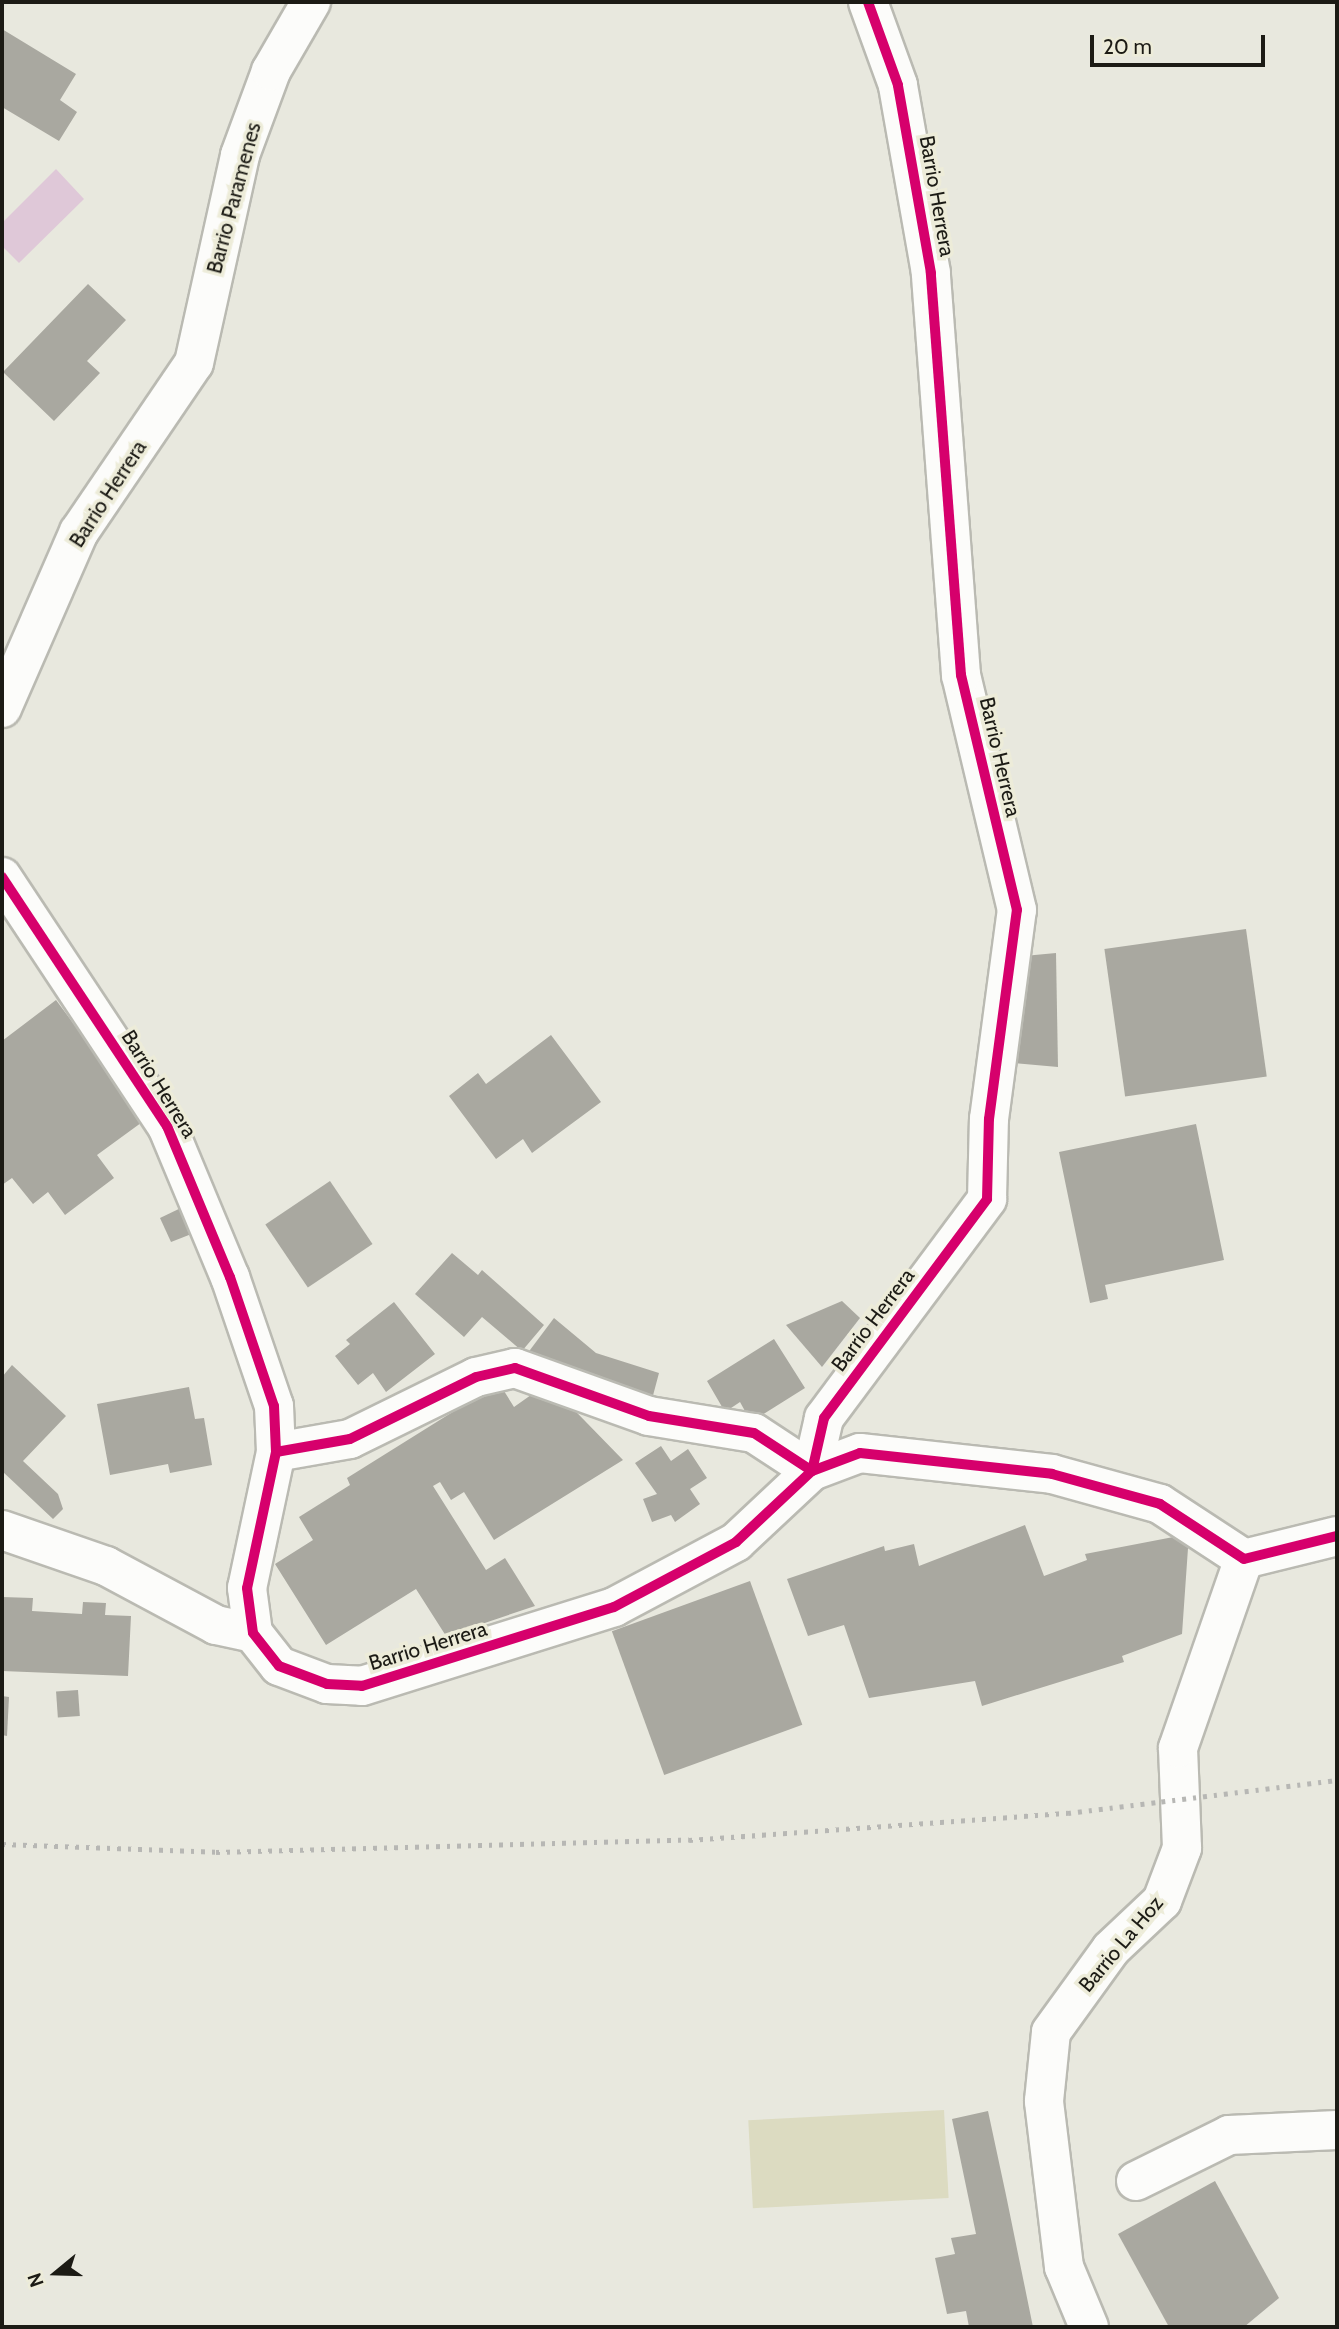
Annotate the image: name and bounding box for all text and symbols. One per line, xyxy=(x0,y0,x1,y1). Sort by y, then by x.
scale bar xyxy=(1094,21,1269,65)
text: 20 m xyxy=(1103,34,1152,59)
street label: Barrio Paramenes xyxy=(202,120,266,276)
street label: Barrio Herrera xyxy=(914,134,960,258)
street label: Barrio Herrera xyxy=(64,436,152,552)
street label: Barrio Herrera xyxy=(974,695,1026,819)
street label: Barrio Herrera xyxy=(116,1025,202,1143)
street label: Barrio Herrera xyxy=(826,1264,920,1376)
street label: Barrio Herrera xyxy=(366,1616,490,1676)
street label: Barrio La Hoz xyxy=(1074,1891,1168,1997)
north arrow xyxy=(21,2238,91,2308)
text: N xyxy=(23,2270,49,2290)

